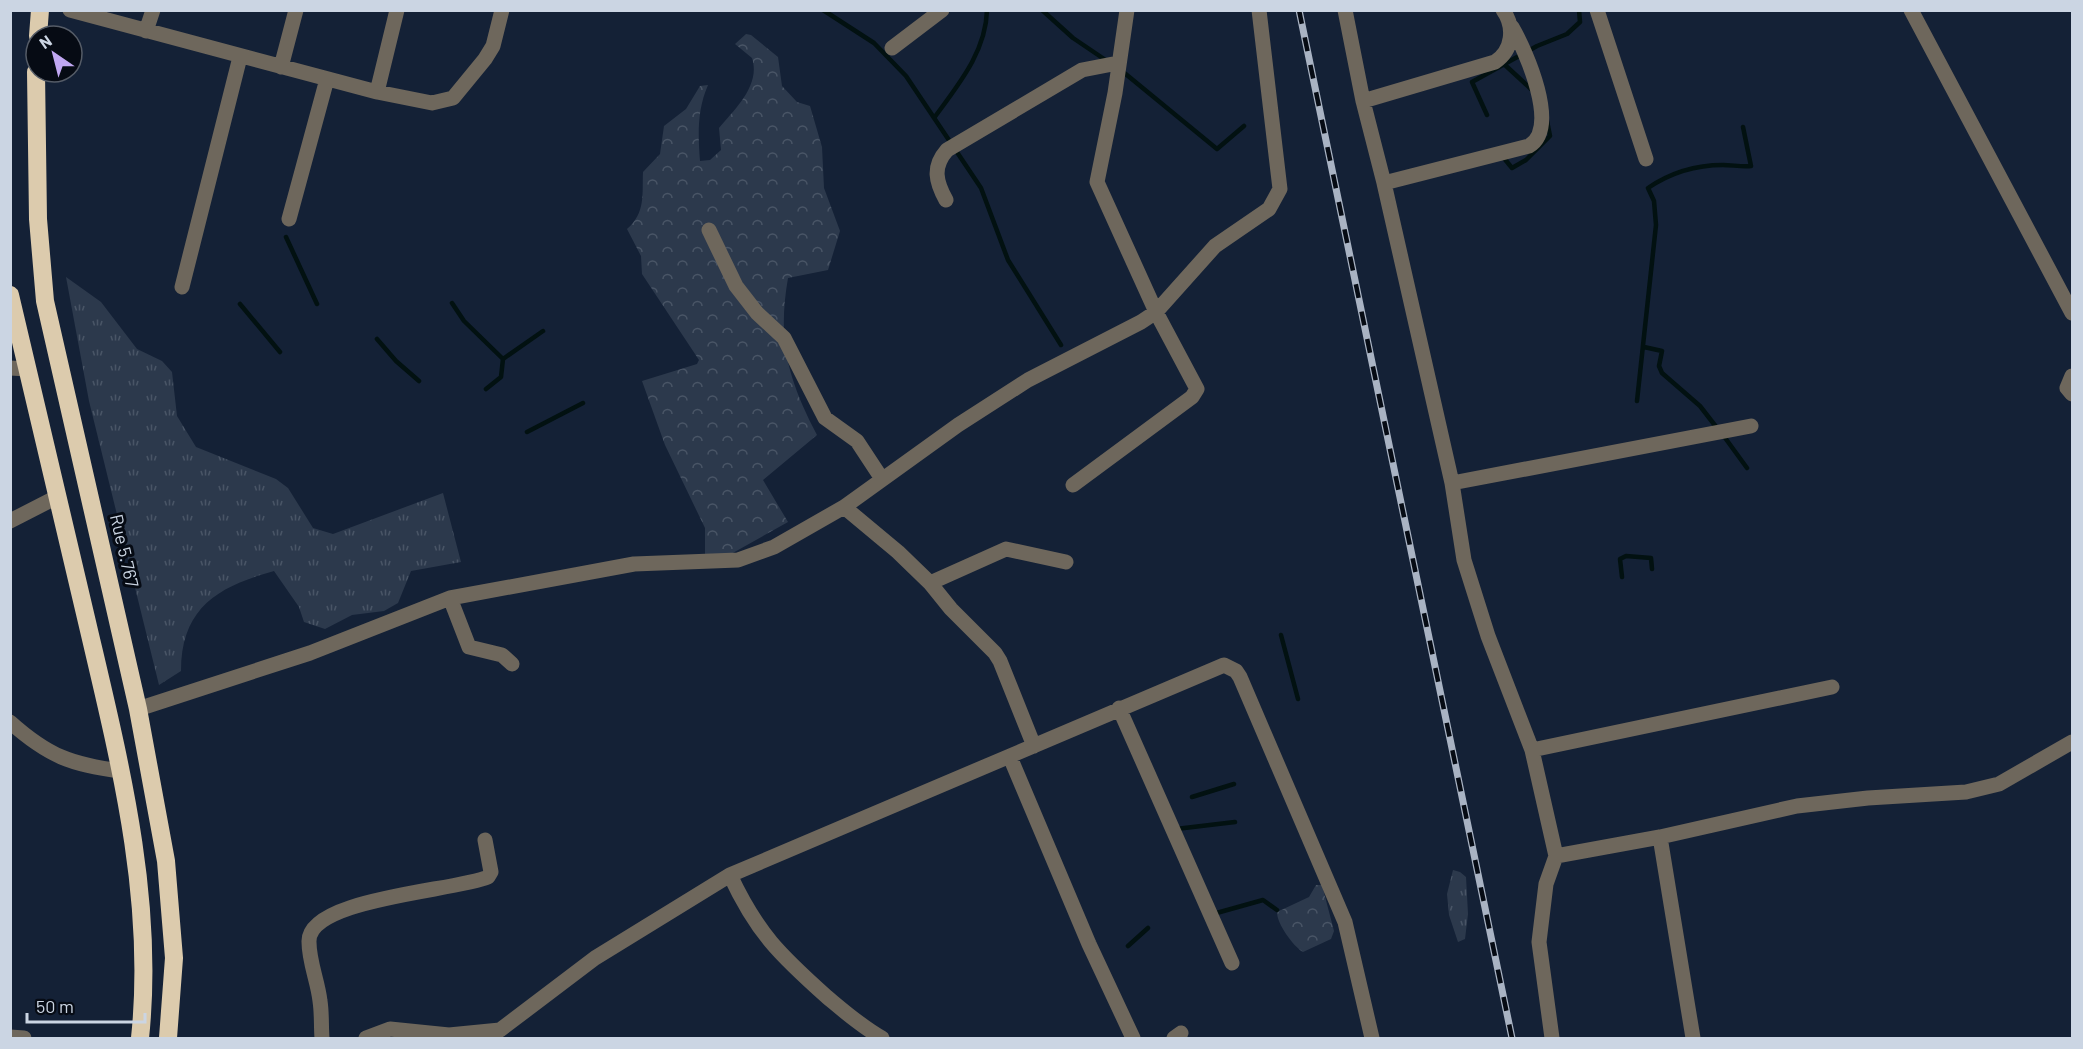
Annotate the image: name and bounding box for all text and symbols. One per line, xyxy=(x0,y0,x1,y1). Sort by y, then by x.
north arrow xyxy=(24,24,84,84)
text: N xyxy=(35,30,55,52)
street label: Rue 5.767 xyxy=(106,512,144,590)
scale bar xyxy=(27,986,146,1024)
text: 50 m xyxy=(36,995,74,1017)

